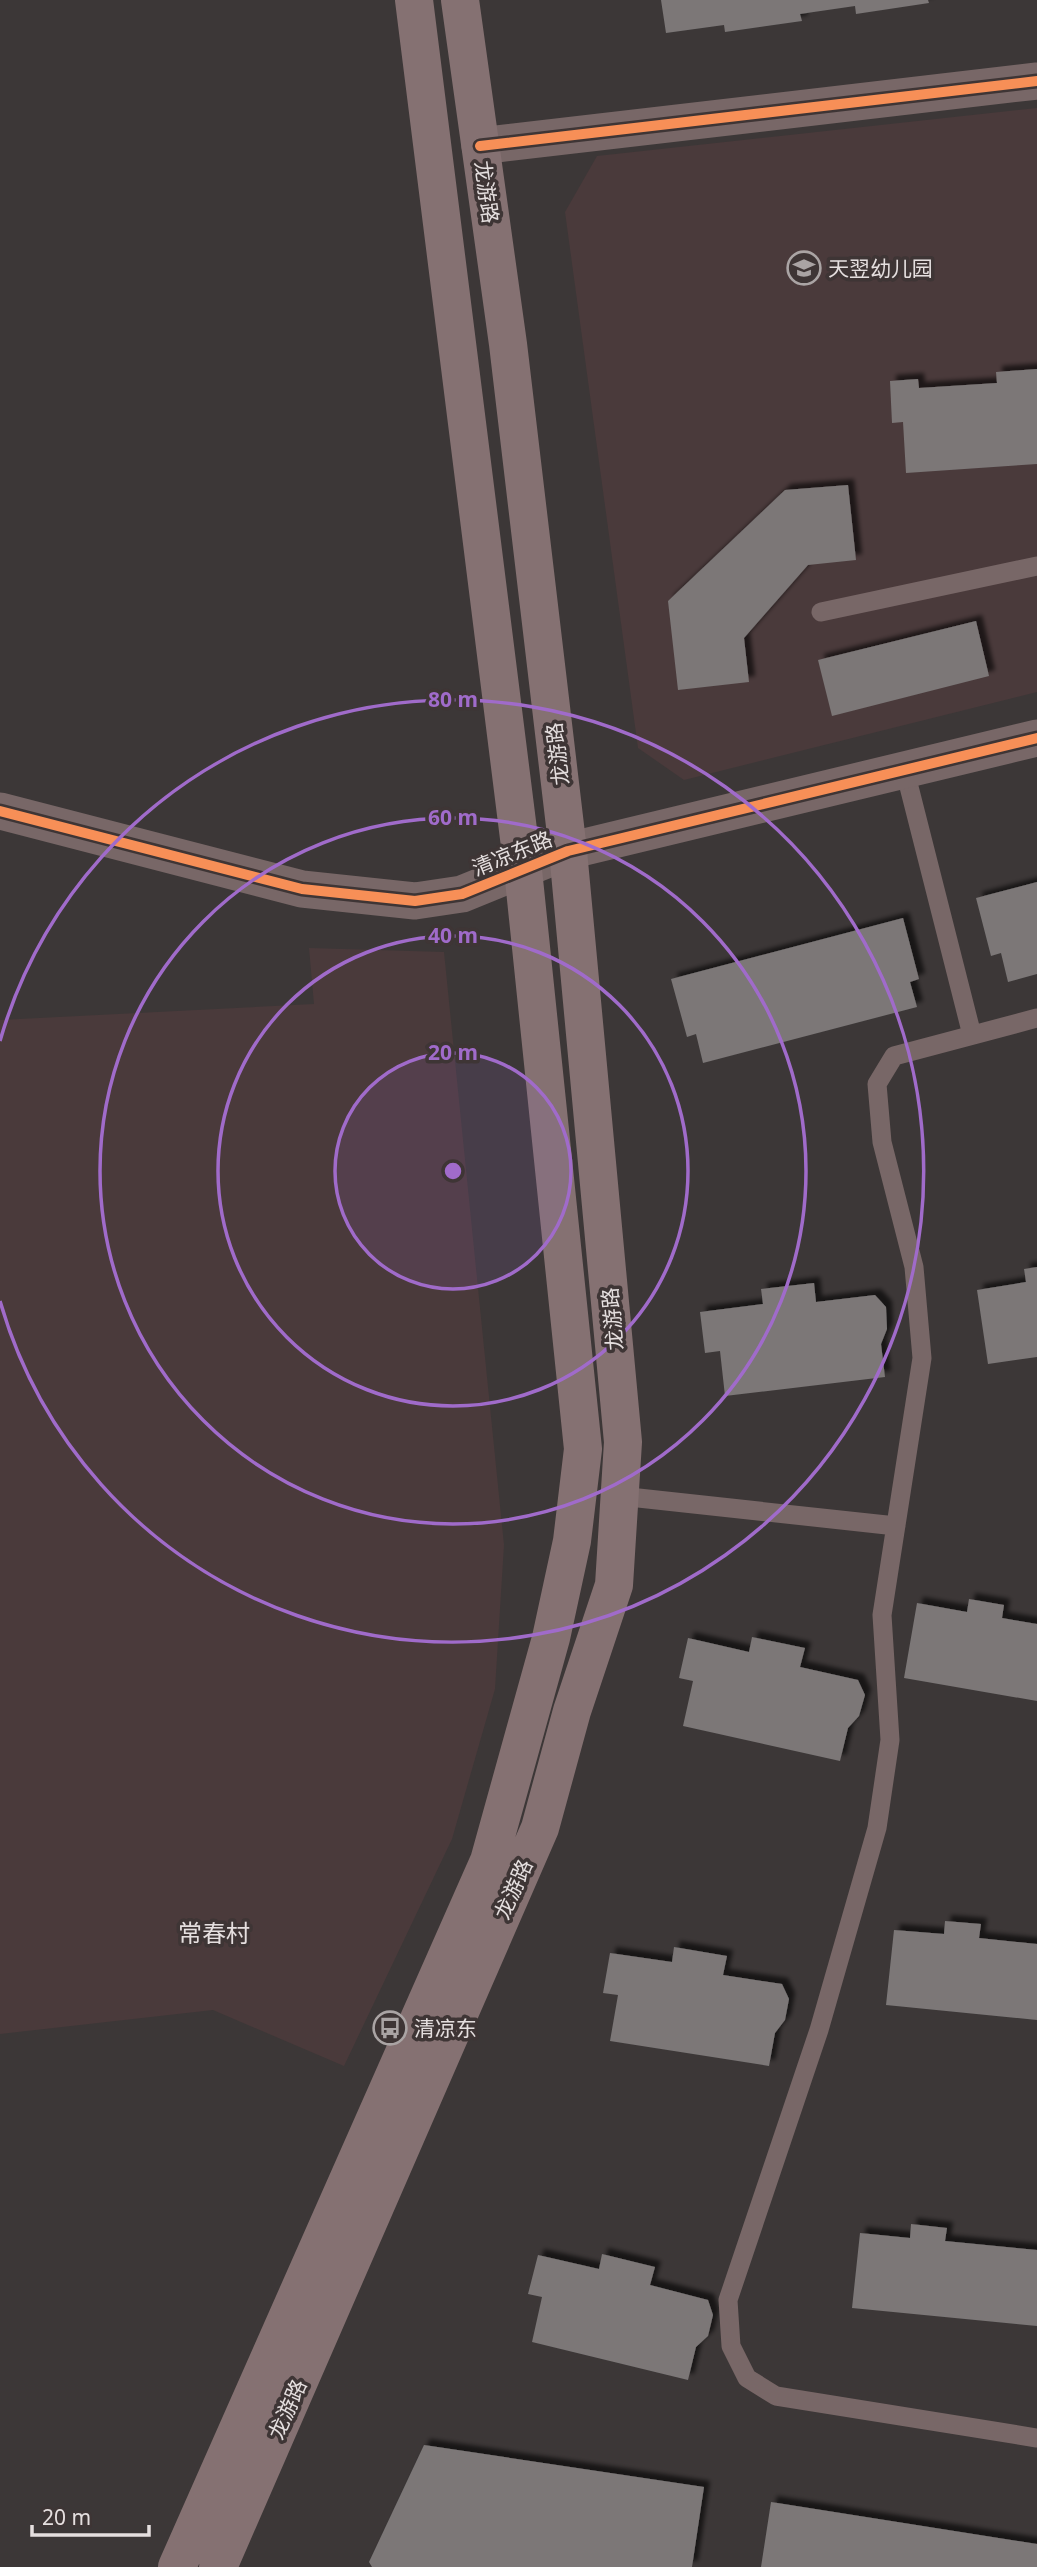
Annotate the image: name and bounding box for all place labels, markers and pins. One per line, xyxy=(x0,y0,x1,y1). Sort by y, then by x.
school or university icon: 天翌幼儿园 xyxy=(785,249,823,287)
place label: 天翌幼儿园 xyxy=(828,254,933,282)
centre of rings xyxy=(441,1159,465,1183)
bus stop icon: 清凉东 xyxy=(371,2009,409,2047)
place label: 清凉东 xyxy=(414,2014,477,2042)

